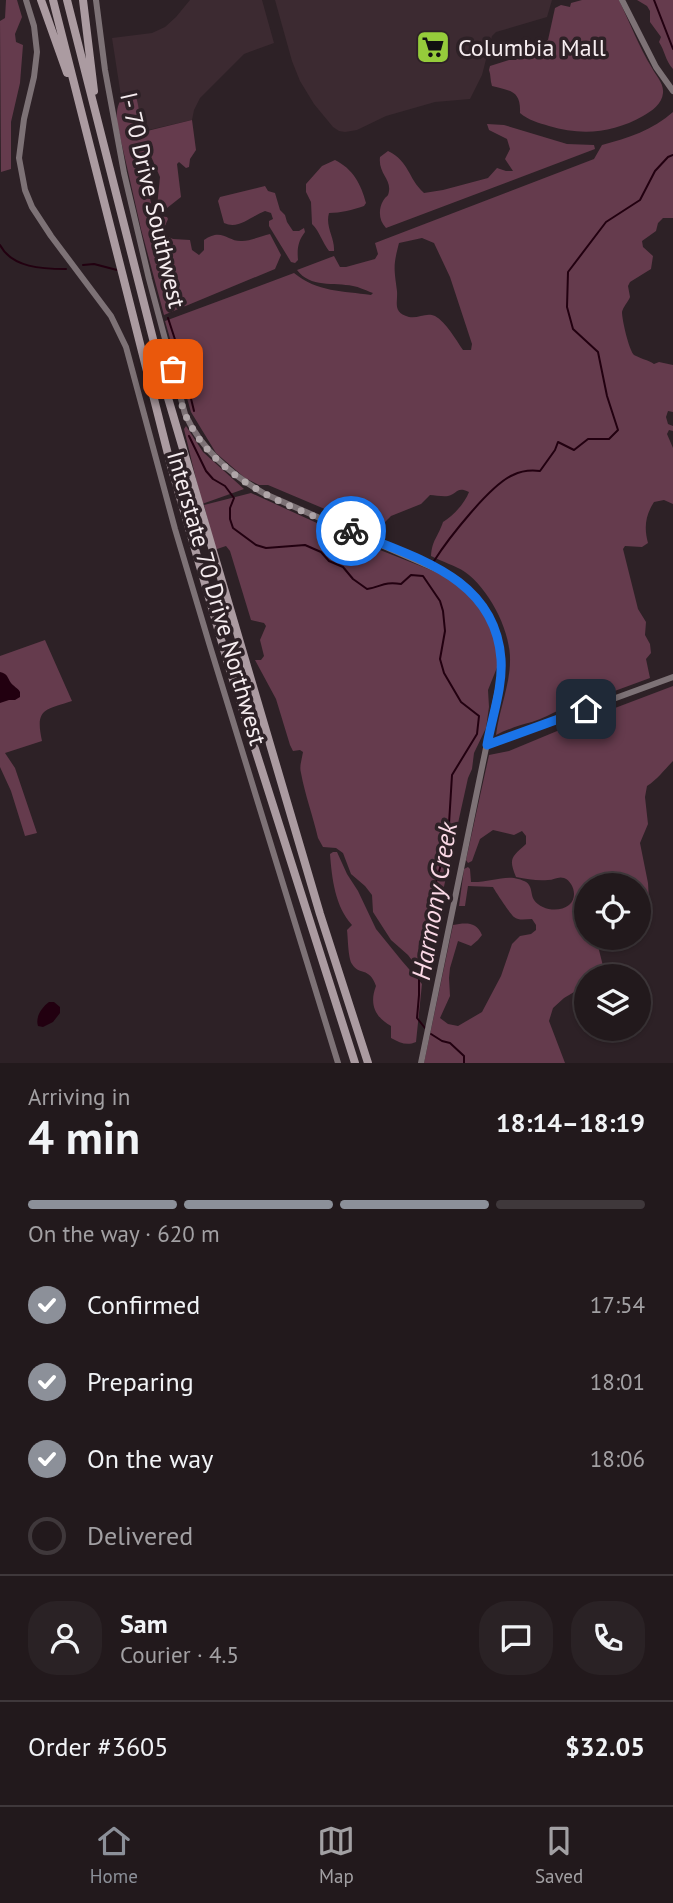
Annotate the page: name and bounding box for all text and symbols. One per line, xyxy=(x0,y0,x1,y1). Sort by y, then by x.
supermarket icon: Columbia Mall xyxy=(414,28,452,66)
place label: Columbia Mall xyxy=(458,32,606,63)
street label: I- 70 Drive Southwest xyxy=(113,89,193,311)
pin xyxy=(143,339,203,399)
icon: bag xyxy=(154,350,192,388)
street label: Interstate 70 Drive Northwest xyxy=(160,447,274,749)
courier xyxy=(316,496,386,566)
icon: bike xyxy=(332,512,370,550)
pin xyxy=(556,679,616,739)
icon: home xyxy=(567,690,605,728)
water label: Harmony Creek xyxy=(404,818,464,982)
map controls xyxy=(574,873,651,1041)
button: locate xyxy=(574,873,651,950)
button: layers xyxy=(574,964,651,1041)
text: Arriving in xyxy=(28,1082,130,1111)
text: 18:14–18:19 xyxy=(496,1106,645,1139)
text: 4 min xyxy=(28,1107,140,1167)
text: On the way · 620 m xyxy=(28,1219,220,1248)
icon: check xyxy=(28,1286,66,1324)
text: Confirmed xyxy=(87,1288,200,1321)
text: 17:54 xyxy=(590,1290,645,1319)
icon: check xyxy=(28,1363,66,1401)
text: Preparing xyxy=(87,1365,194,1398)
text: 18:01 xyxy=(590,1367,645,1396)
icon: check xyxy=(28,1440,66,1478)
text: On the way xyxy=(87,1442,213,1475)
text: 18:06 xyxy=(590,1444,645,1473)
text: Delivered xyxy=(87,1519,193,1552)
button: person xyxy=(28,1601,102,1675)
button: chat xyxy=(479,1601,553,1675)
button: phone xyxy=(571,1601,645,1675)
text: Sam xyxy=(120,1607,168,1640)
text: Courier · 4.5 xyxy=(120,1640,239,1669)
text: Order #3605 xyxy=(28,1730,168,1763)
text: $32.05 xyxy=(565,1730,645,1763)
tab: Home xyxy=(90,1822,138,1888)
tab: Map xyxy=(317,1822,355,1888)
tab: Saved xyxy=(535,1822,583,1888)

